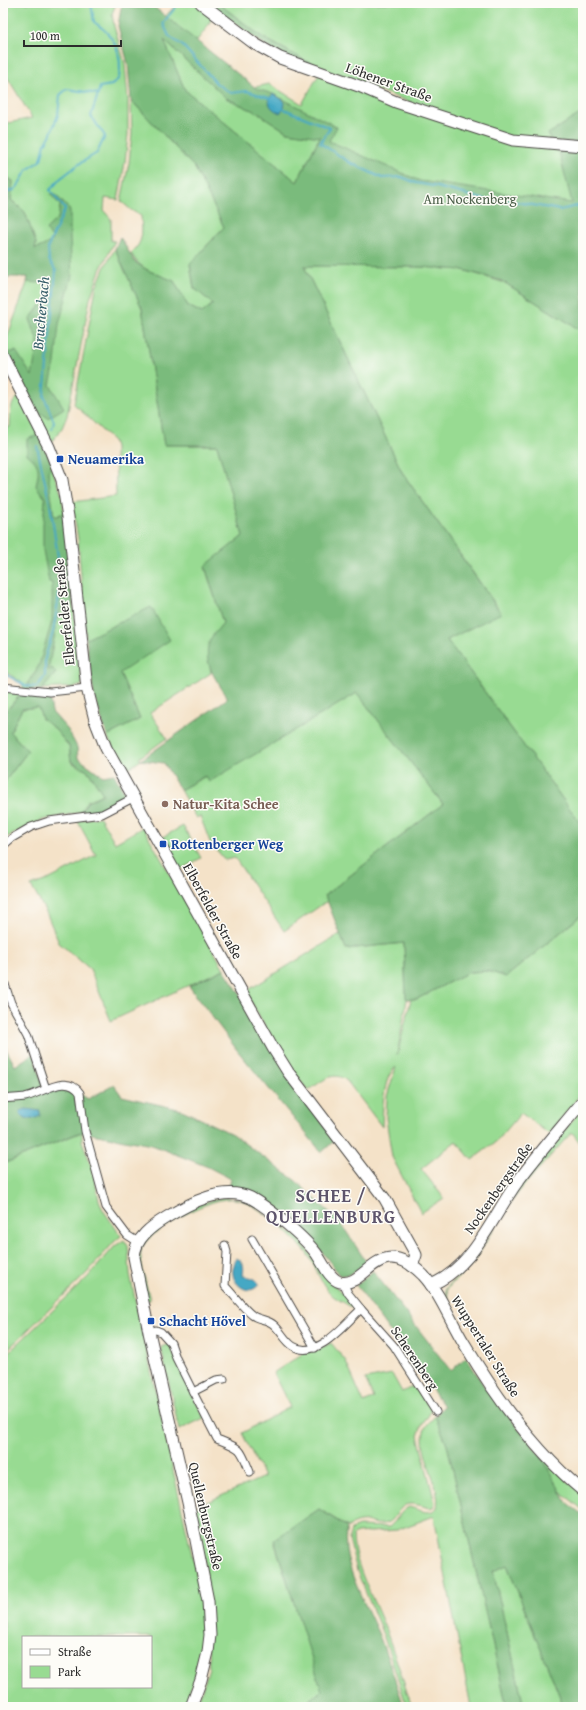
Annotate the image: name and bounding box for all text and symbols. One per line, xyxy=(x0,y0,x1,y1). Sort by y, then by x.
scale bar xyxy=(24,22,121,48)
text: 100 m xyxy=(30,27,60,44)
street label: Löhener Straße xyxy=(343,57,435,107)
park label: Am Nockenberg xyxy=(423,189,517,209)
water label: Brucherbach xyxy=(27,275,54,351)
place label: Neuamerika xyxy=(68,449,145,469)
marker: Neuamerika xyxy=(55,454,65,464)
street label: Elberfelder Straße xyxy=(48,557,80,666)
place label: Natur-Kita Schee xyxy=(173,794,279,814)
marker: Natur-Kita Schee xyxy=(160,799,170,809)
place label: Rottenberger Weg xyxy=(171,834,284,854)
marker: Rottenberger Weg xyxy=(158,839,168,849)
street label: Elberfelder Straße xyxy=(178,859,248,963)
street label: Nockenbergstraße xyxy=(459,1138,537,1238)
district label: SCHEE / QUELLENBURG xyxy=(266,1182,396,1230)
street label: Wuppertaler Straße xyxy=(447,1291,526,1401)
place label: Schacht Hövel xyxy=(159,1311,247,1331)
marker: Schacht Hövel xyxy=(146,1316,156,1326)
street label: Scherenberg xyxy=(386,1322,444,1394)
street label: Quellenburgstraße xyxy=(184,1460,228,1572)
legend xyxy=(22,1636,152,1688)
text: Straße xyxy=(58,1643,92,1660)
text: Park xyxy=(58,1663,82,1680)

